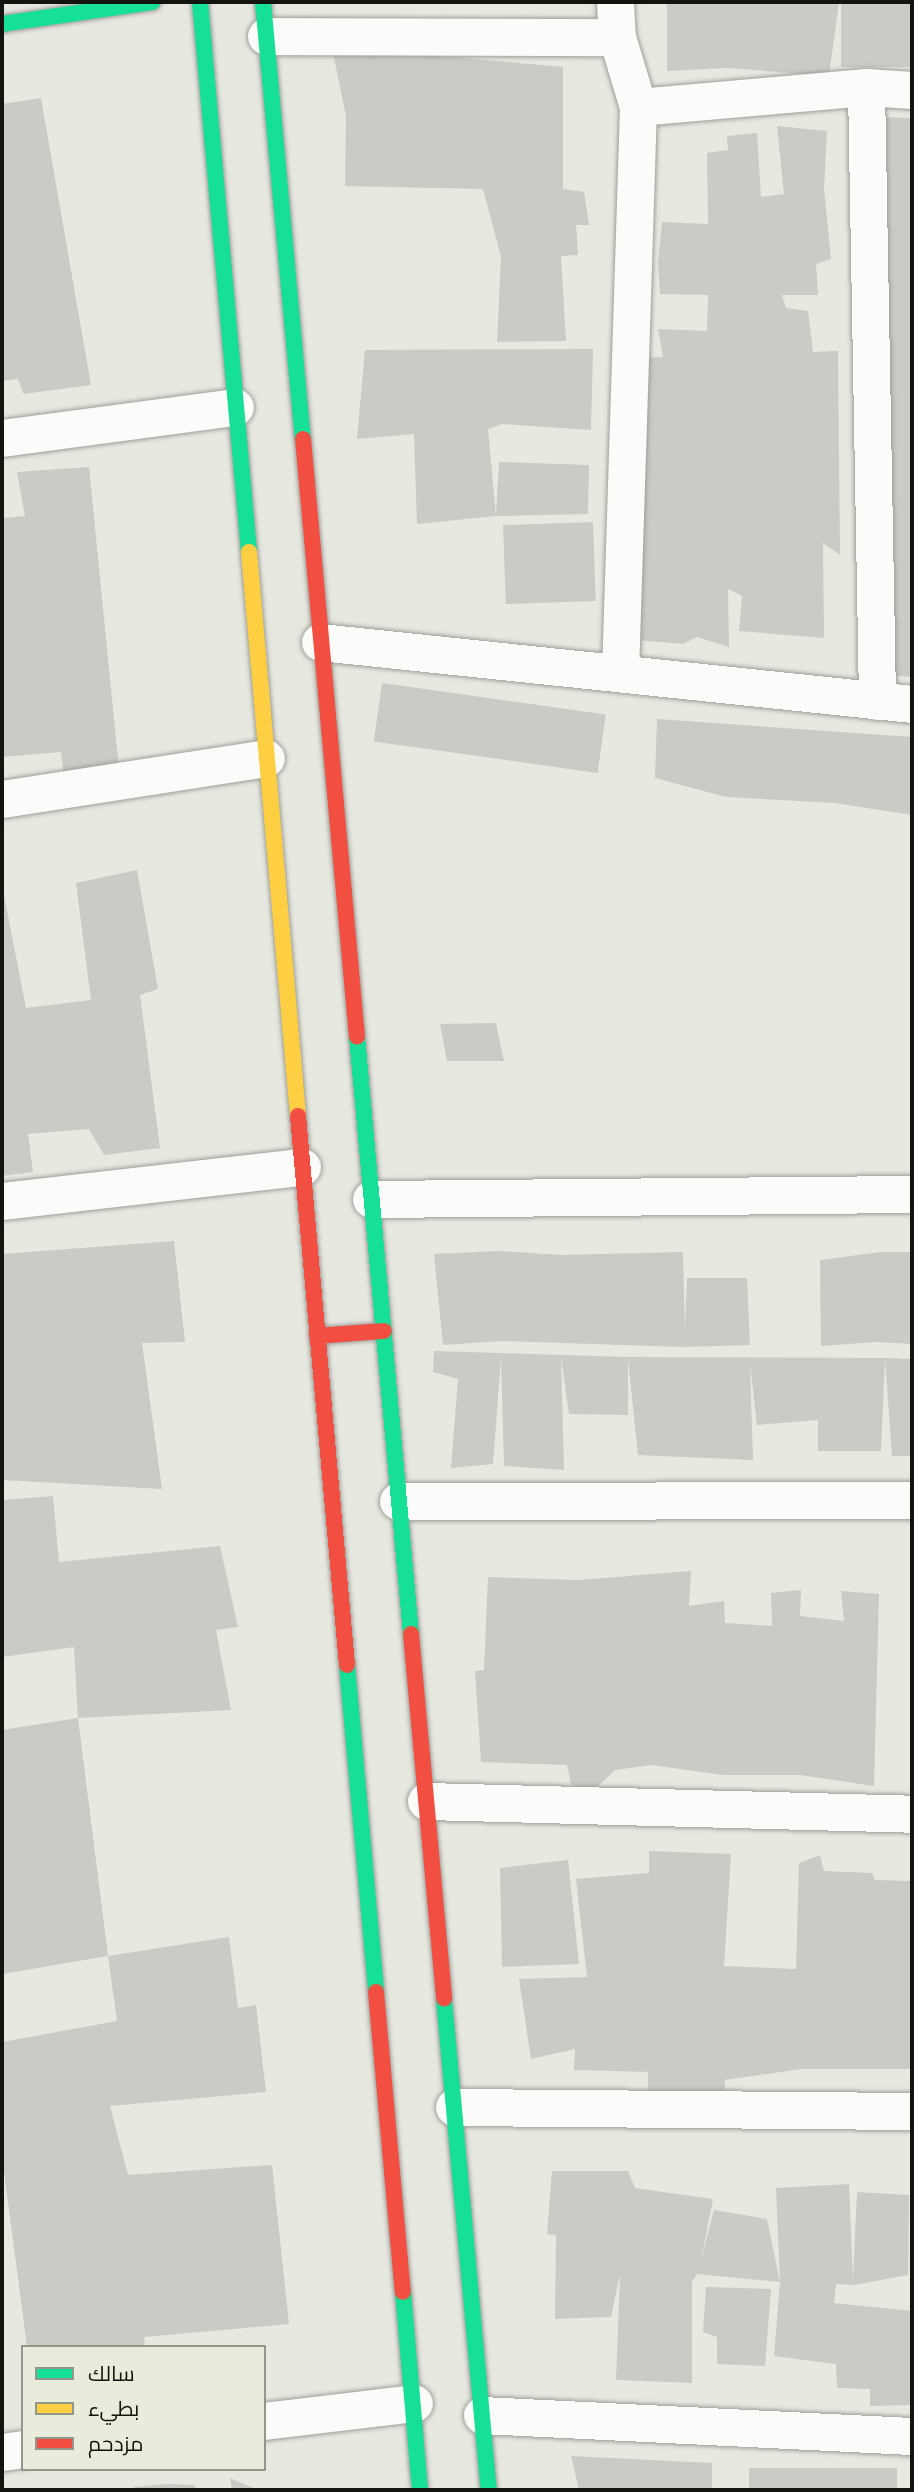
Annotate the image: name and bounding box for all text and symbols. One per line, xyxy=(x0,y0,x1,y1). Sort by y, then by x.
legend xyxy=(21,2345,266,2471)
text: سالك xyxy=(88,2359,135,2389)
text: بطيء xyxy=(88,2394,139,2424)
text: مزدحم xyxy=(88,2429,143,2459)

